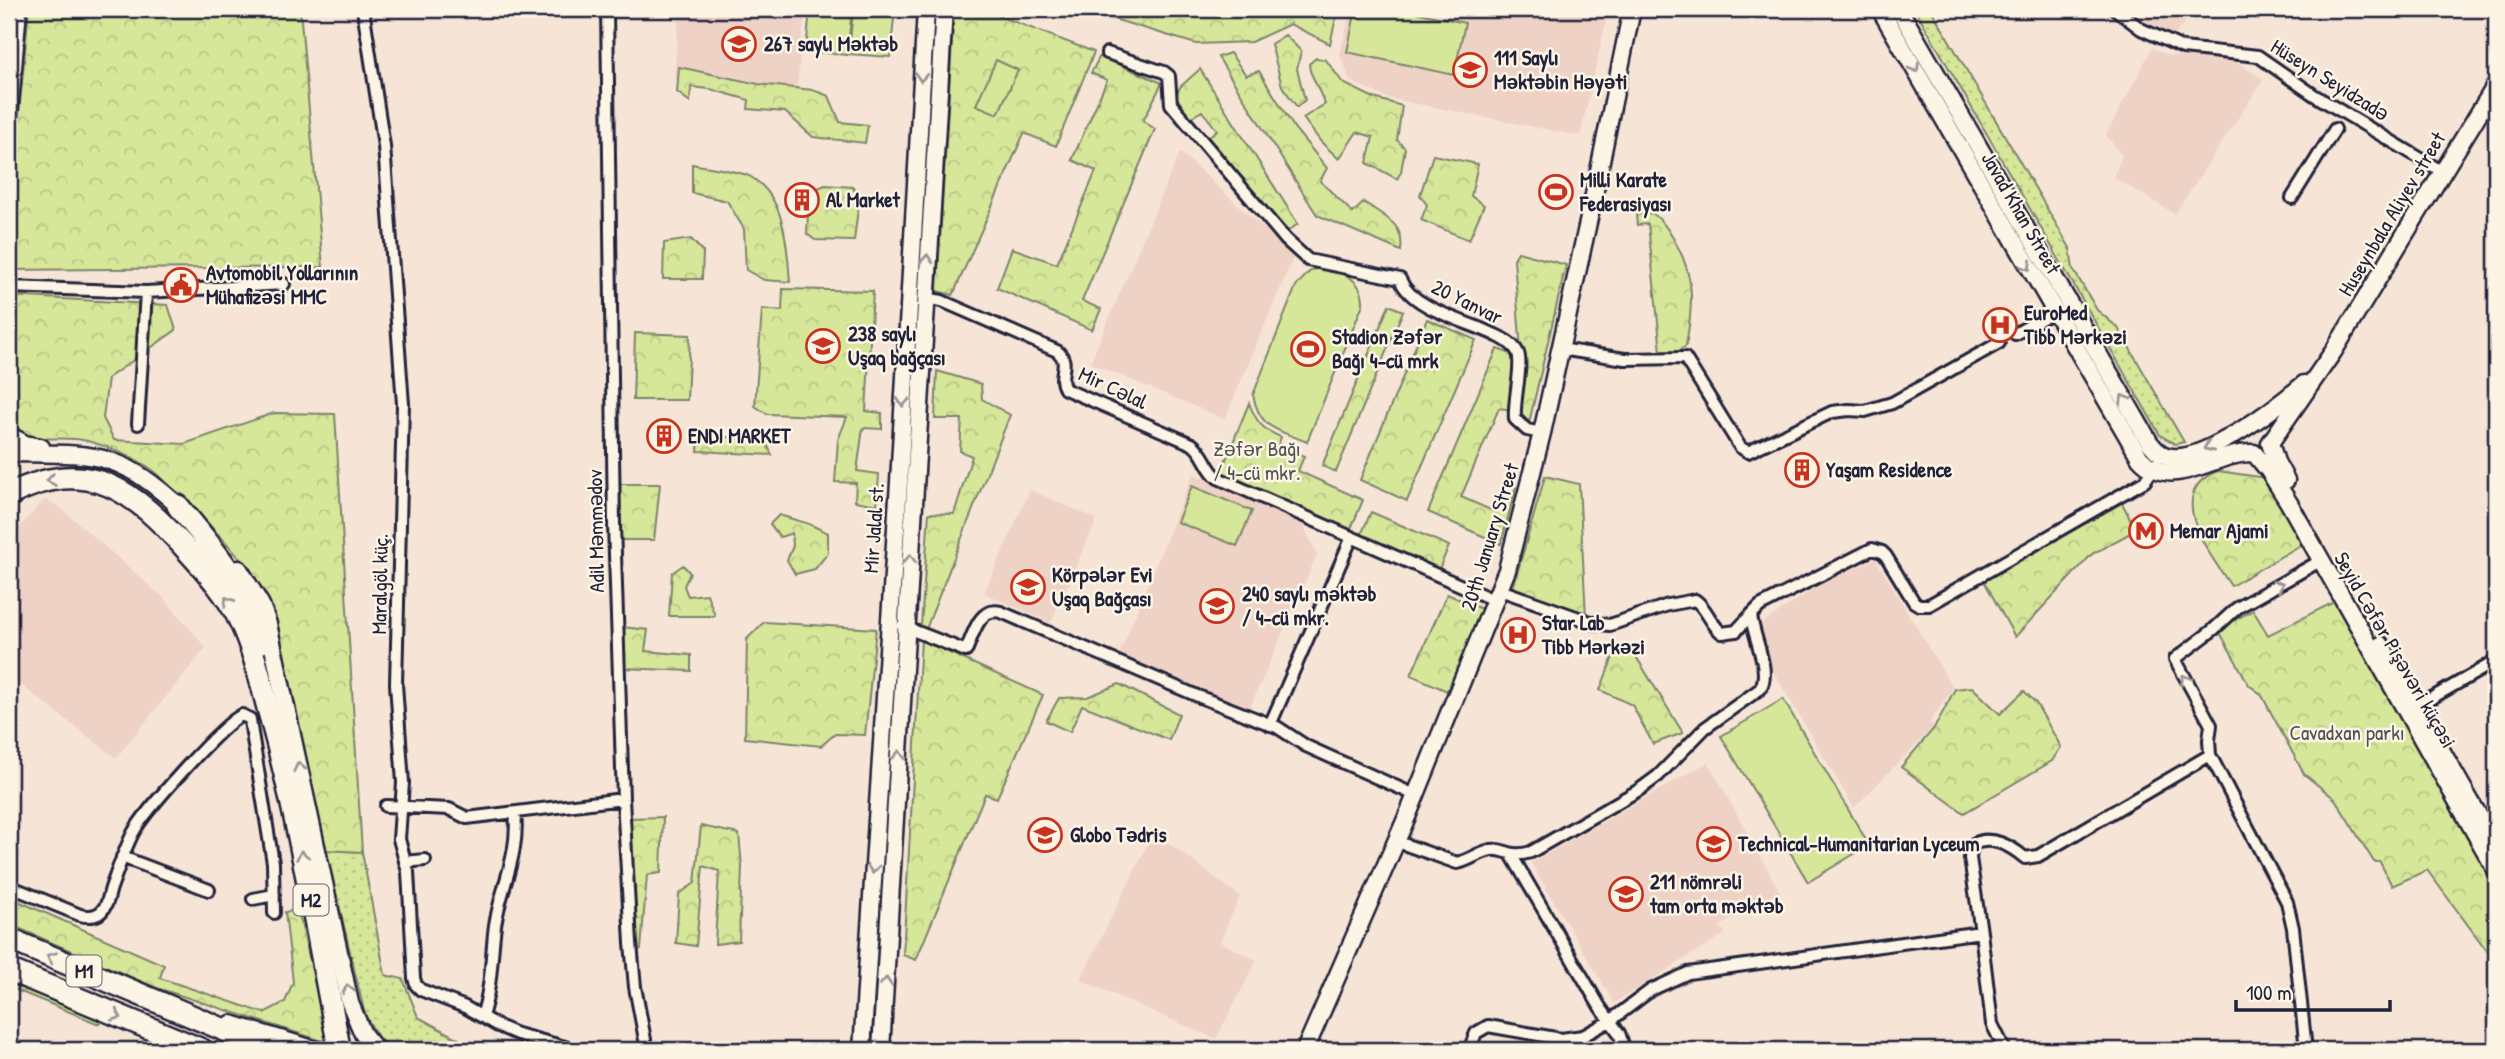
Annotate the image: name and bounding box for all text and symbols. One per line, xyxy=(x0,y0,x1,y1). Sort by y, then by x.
school or university icon: 267 saylı Məktəb xyxy=(720,25,758,63)
place label: 267 saylı Məktəb xyxy=(764,29,899,59)
street label: Hüseyn Seyidzadə xyxy=(2265,32,2395,128)
place label: 111 Saylı Məktəbin Həyəti xyxy=(1494,43,1627,97)
school or university icon: 111 Saylı Məktəbin Həyəti xyxy=(1451,51,1489,89)
one-way arrow xyxy=(1906,60,1919,73)
one-way arrow xyxy=(914,72,929,83)
street label: Huseynbala Aliyev street xyxy=(2331,125,2453,301)
street label: Javad Khan Street xyxy=(1975,146,2069,280)
place label: Milli Karate Federasiyası xyxy=(1579,165,1672,219)
sports icon: Milli Karate Federasiyası xyxy=(1537,173,1575,211)
building icon: Al Market xyxy=(783,181,821,219)
place label: Al Market xyxy=(826,185,901,214)
one-way arrow xyxy=(920,253,935,264)
place label: Avtomobil Yollarının Mühafizəsi MMC xyxy=(206,258,358,311)
one-way arrow xyxy=(2019,258,2032,271)
public building icon: Avtomobil Yollarının Mühafizəsi MMC xyxy=(162,266,200,304)
street label: 20 Yanvar xyxy=(1427,272,1508,331)
place label: EuroMed Tibb Mərkəzi xyxy=(2023,298,2127,351)
hospital icon: EuroMed Tibb Mərkəzi xyxy=(1981,306,2019,344)
place label: 238 saylı Uşaq bağçası xyxy=(848,319,946,373)
place label: Stadion Zəfər Bağı 4-cü mrk xyxy=(1332,322,1443,376)
school or university icon: 238 saylı Uşaq bağçası xyxy=(804,327,842,365)
sports icon: Stadion Zəfər Bağı 4-cü mrk xyxy=(1289,330,1327,368)
street label: Mir Cəlal xyxy=(1074,359,1153,416)
one-way arrow xyxy=(2119,393,2132,406)
one-way arrow xyxy=(895,397,910,408)
building icon: ENDI MARKET xyxy=(645,417,683,455)
place label: ENDI MARKET xyxy=(688,421,792,450)
park label: Zəfər Bağı / 4-cü mkr. xyxy=(1213,434,1301,487)
one-way arrow xyxy=(2203,439,2215,453)
building icon: Yaşam Residence xyxy=(1783,451,1821,489)
place label: Yaşam Residence xyxy=(1826,455,1953,484)
street label: 20th January Street xyxy=(1453,459,1526,614)
street label: Adil Məmmədov xyxy=(580,469,611,593)
one-way arrow xyxy=(45,472,57,487)
street label: Mir Jalal st. xyxy=(856,482,891,574)
metro station icon: Memar Ajami xyxy=(2127,512,2165,550)
place label: Memar Ajami xyxy=(2170,516,2269,545)
street label: Maralgöl küç. xyxy=(364,533,395,635)
street label: Seyid Cəfər Pişəvəri küçəsi xyxy=(2327,546,2463,753)
one-way arrow xyxy=(902,554,917,565)
place label: Körpələr Evi Uşaq Bağçası xyxy=(1052,560,1153,614)
school or university icon: Körpələr Evi Uşaq Bağçası xyxy=(1009,568,1047,606)
place label: 240 saylı məktəb / 4-cü mkr. xyxy=(1242,579,1377,632)
one-way arrow xyxy=(2271,580,2284,593)
school or university icon: 240 saylı məktəb / 4-cü mkr. xyxy=(1198,587,1236,625)
one-way arrow xyxy=(223,596,236,609)
place label: Star Lab Tibb Mәrkәzi xyxy=(1541,608,1645,661)
hospital icon: Star Lab Tibb Mәrkәzi xyxy=(1499,616,1537,654)
one-way arrow xyxy=(2180,674,2193,686)
park label: Cavadxan parkı xyxy=(2289,718,2405,747)
one-way arrow xyxy=(891,749,906,760)
one-way arrow xyxy=(293,761,308,773)
school or university icon: Globo Tədris xyxy=(1026,816,1064,854)
place label: Globo Tədris xyxy=(1070,820,1167,849)
school or university icon: Technical-Humanitarian Lyceum xyxy=(1695,825,1733,863)
place label: Technical-Humanitarian Lyceum xyxy=(1737,829,1979,859)
one-way arrow xyxy=(295,849,310,861)
one-way arrow xyxy=(866,863,881,874)
place label: 211 nömrəli tam orta məktəb xyxy=(1649,867,1784,920)
school or university icon: 211 nömrəli tam orta məktəb xyxy=(1607,875,1645,913)
road number: M2 xyxy=(294,885,328,916)
one-way arrow xyxy=(46,951,59,965)
road number: M1 xyxy=(66,956,102,987)
scale bar xyxy=(2236,968,2390,1012)
one-way arrow xyxy=(878,976,893,987)
text: 100 m xyxy=(2246,978,2292,1007)
one-way arrow xyxy=(341,983,356,995)
one-way arrow xyxy=(109,1008,122,1022)

